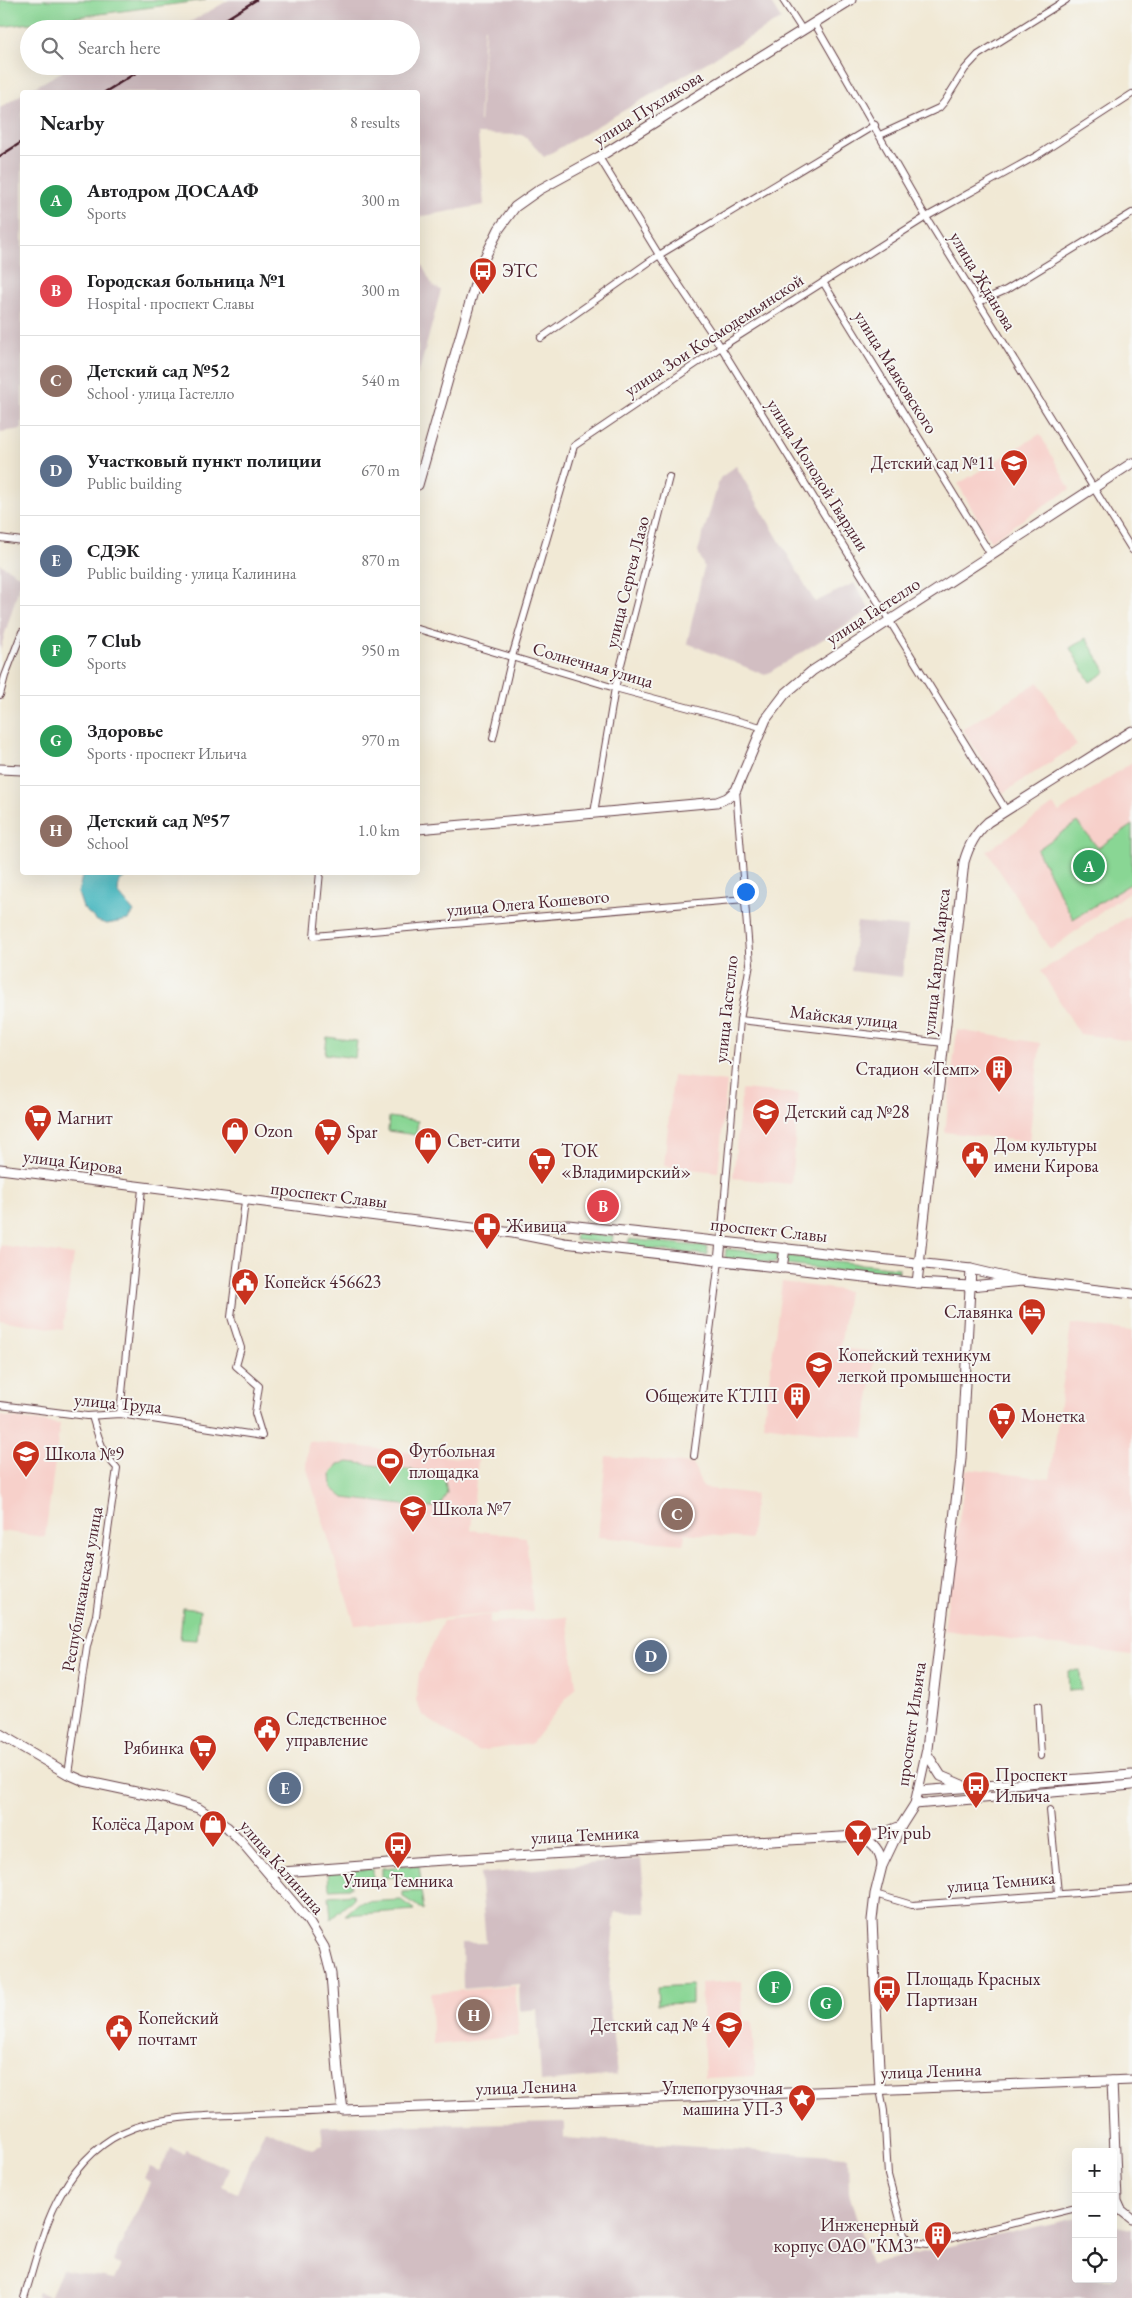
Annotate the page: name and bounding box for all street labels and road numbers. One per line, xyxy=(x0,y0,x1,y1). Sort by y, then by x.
street label: улица Пухлякова xyxy=(589,64,707,150)
street label: улица Жданова xyxy=(945,227,1022,335)
street label: улица Зои Космодемьянской xyxy=(620,268,808,401)
street label: улица Маяковского xyxy=(849,306,944,438)
street label: улица Молодой Гвардии xyxy=(762,394,875,556)
street label: улица Сергея Лазо xyxy=(599,513,654,650)
street label: улица Гастелло xyxy=(821,571,924,650)
street label: Солнечная улица xyxy=(530,636,657,693)
street label: улица Олега Кошевого xyxy=(446,884,610,921)
street label: улица Карла Маркса xyxy=(916,886,955,1037)
street label: улица Гастелло xyxy=(708,954,743,1064)
street label: Майская улица xyxy=(789,999,900,1034)
street label: улица Кирова xyxy=(22,1144,125,1179)
street label: проспект Славы xyxy=(269,1176,389,1213)
street label: проспект Славы xyxy=(710,1212,829,1247)
street label: улица Труда xyxy=(73,1387,163,1418)
street label: Республиканская улица xyxy=(56,1504,107,1673)
street label: проспект Ильича xyxy=(890,1660,931,1787)
street label: улица Калинина xyxy=(235,1814,330,1919)
street label: улица Темника xyxy=(530,1820,641,1849)
street label: улица Темника xyxy=(946,1865,1057,1898)
street label: улица Ленина xyxy=(880,2057,983,2084)
street label: улица Ленина xyxy=(475,2073,578,2100)

